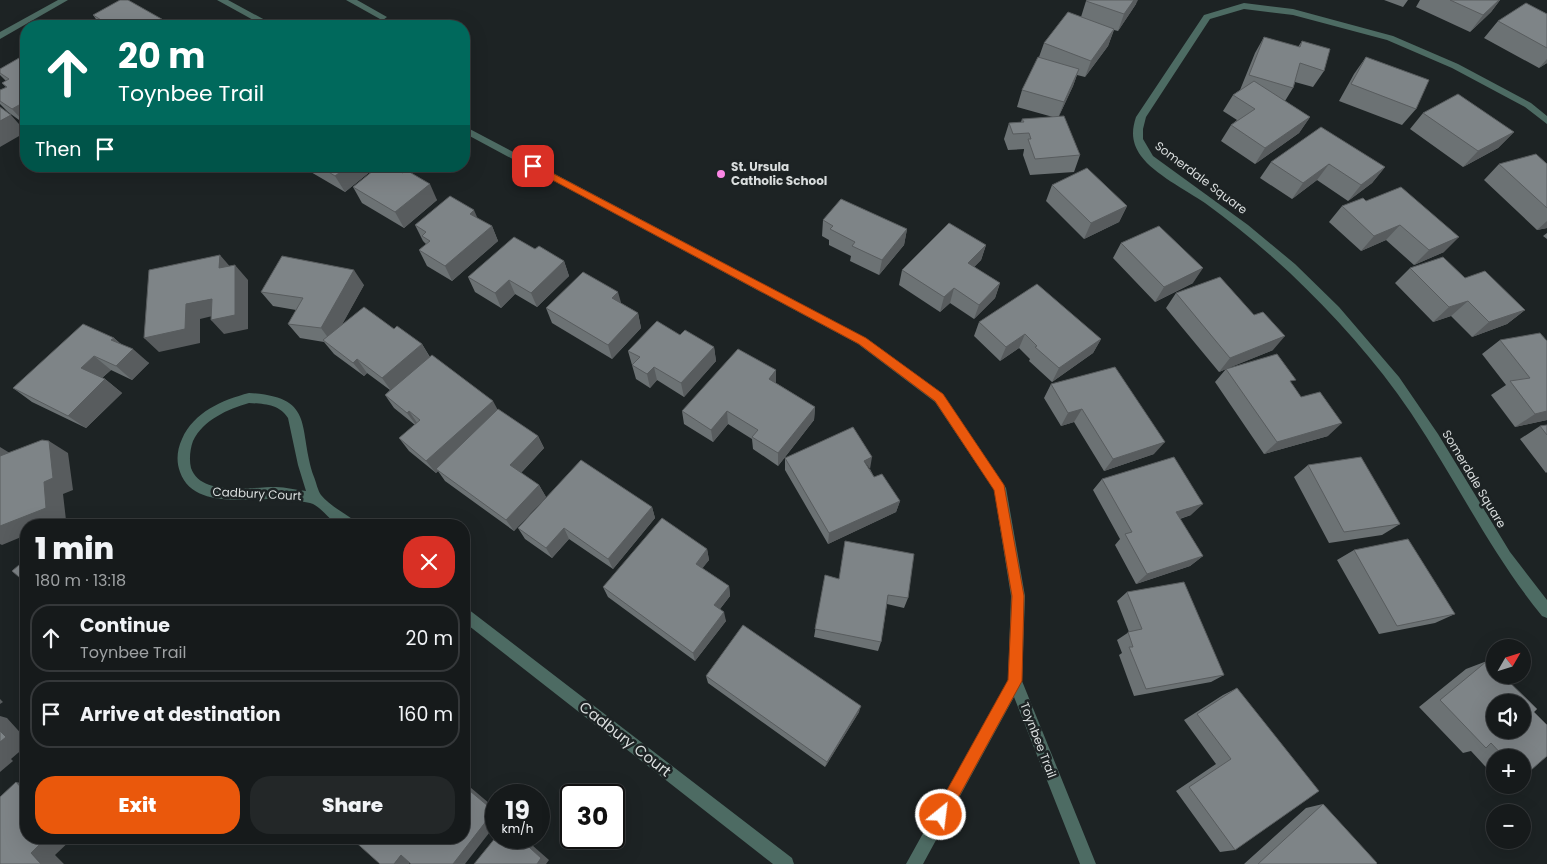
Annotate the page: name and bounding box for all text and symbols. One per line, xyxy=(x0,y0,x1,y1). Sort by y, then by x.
text: 20 m xyxy=(118,31,205,80)
icon: ahead xyxy=(35,40,100,105)
text: Toynbee Trail xyxy=(118,78,264,109)
icon: arrive xyxy=(91,135,119,163)
text: Then xyxy=(35,136,81,163)
street label: Somerdale Square xyxy=(1152,137,1251,218)
pin xyxy=(512,145,554,187)
icon: arrive xyxy=(519,152,547,180)
place label: St. Ursula Catholic School xyxy=(731,158,827,189)
marker: St. Ursula Catholic School xyxy=(715,168,727,180)
street label: Somerdale Square xyxy=(1438,426,1510,531)
street label: Cadbury Court xyxy=(212,483,302,504)
text: 1 min xyxy=(35,527,114,570)
button: close xyxy=(403,536,455,588)
text: 180 m · 13:18 xyxy=(35,569,126,592)
text: Continue xyxy=(80,612,170,639)
icon: ahead xyxy=(37,624,65,652)
text: 20 m xyxy=(405,625,453,652)
north arrow xyxy=(1486,639,1531,684)
map controls xyxy=(1486,639,1531,849)
text: Toynbee Trail xyxy=(80,641,186,664)
button: sound xyxy=(1486,694,1531,739)
street label: Cadbury Court xyxy=(575,696,676,781)
icon: arrive xyxy=(37,700,65,728)
street label: Toynbee Trail xyxy=(1016,700,1061,780)
text: Arrive at destination xyxy=(80,701,281,728)
text: 160 m xyxy=(398,701,453,728)
button: + xyxy=(1486,749,1531,794)
button: Exit xyxy=(35,776,240,834)
button: Share xyxy=(250,776,455,834)
speed limit sign: 30 xyxy=(560,784,625,849)
position arrow xyxy=(914,788,966,840)
text: 19 xyxy=(505,793,530,828)
button: − xyxy=(1486,804,1531,849)
text: km/h xyxy=(502,820,533,837)

